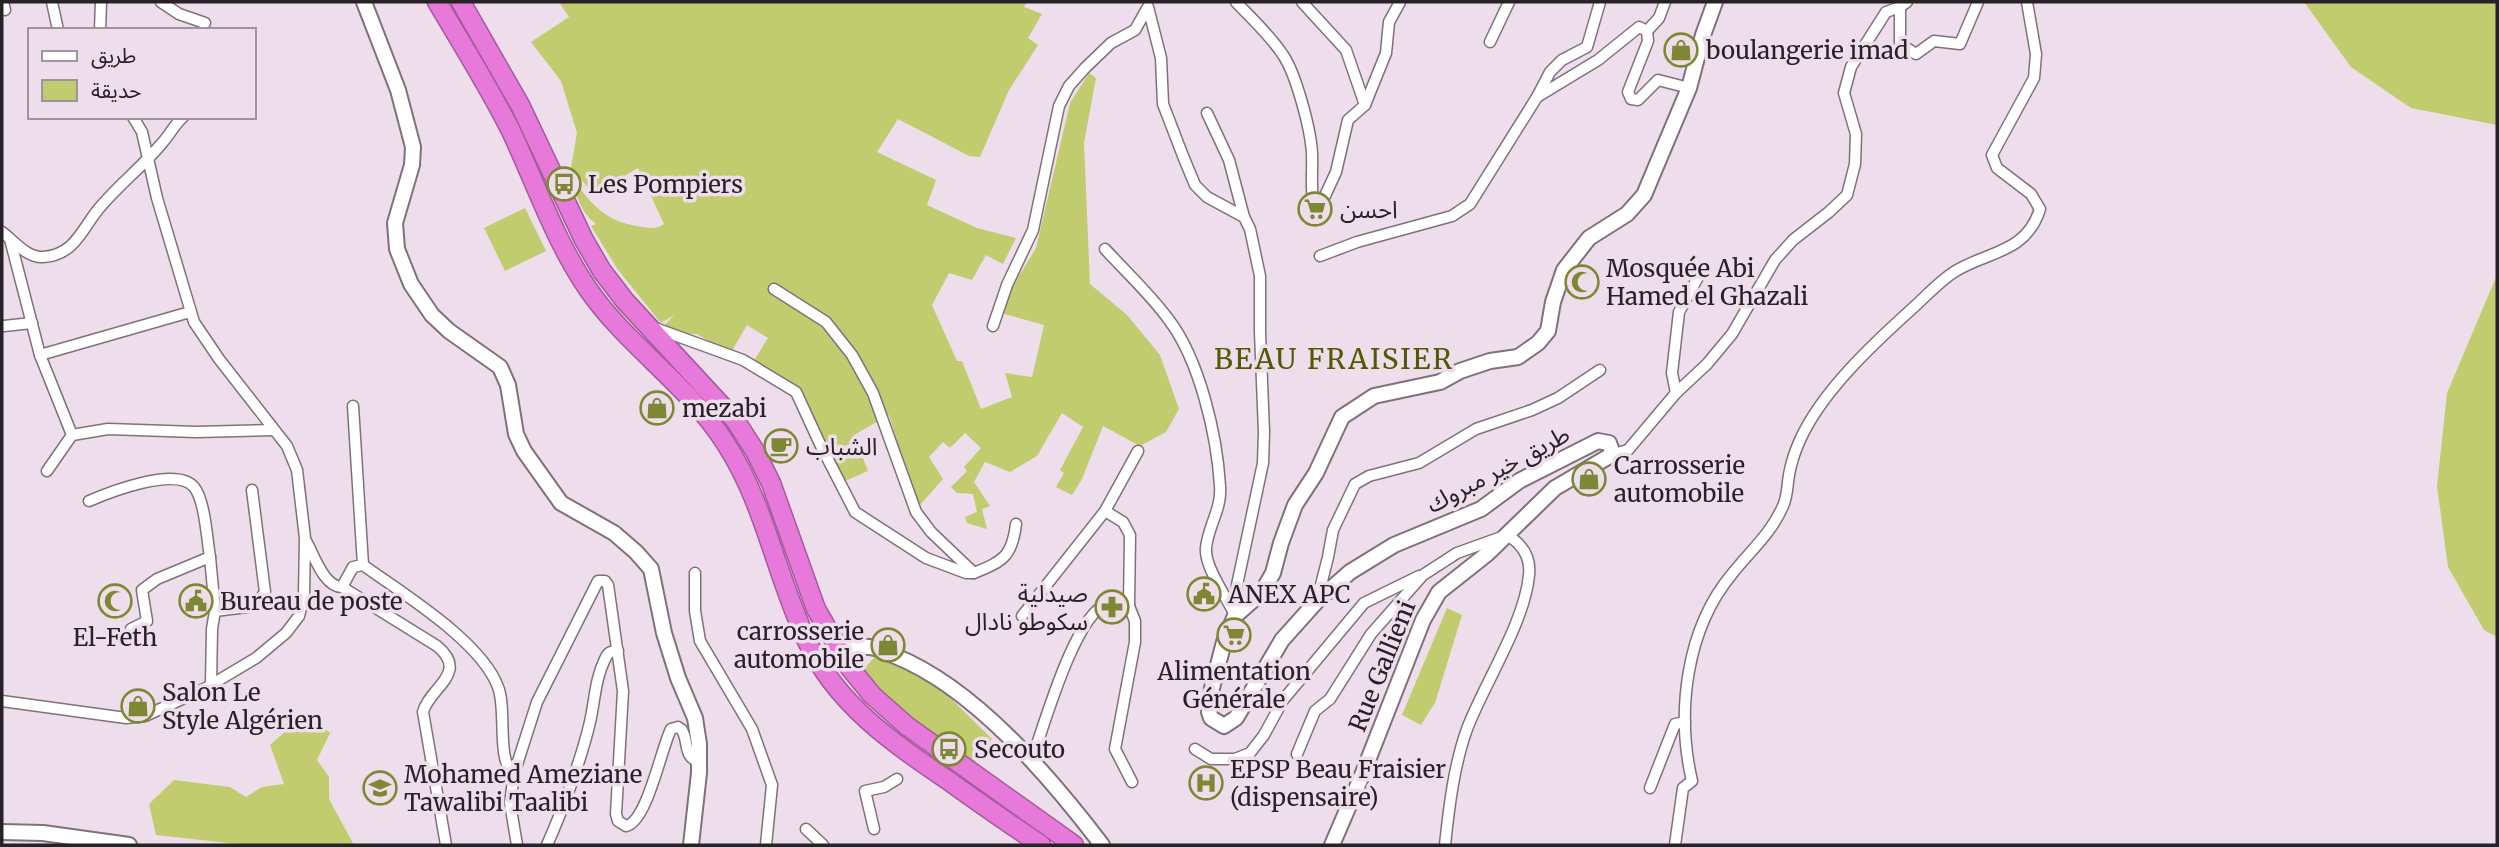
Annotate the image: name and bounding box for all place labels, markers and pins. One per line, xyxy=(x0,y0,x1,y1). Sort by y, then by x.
shop icon: boulangerie imad xyxy=(1662,31,1700,69)
place label: boulangerie imad xyxy=(1705,35,1908,66)
bus stop icon: Les Pompiers xyxy=(545,165,583,203)
place label: Les Pompiers xyxy=(588,169,743,200)
supermarket icon: احسن xyxy=(1296,190,1334,228)
place label: احسن xyxy=(1340,194,1398,225)
place label: Mosquée Abi Hamed el Ghazali xyxy=(1606,253,1809,312)
mosque icon: Mosquée Abi Hamed el Ghazali xyxy=(1563,263,1601,301)
shop icon: mezabi xyxy=(638,389,676,427)
place label: mezabi xyxy=(682,393,767,424)
cafe icon: الشباب xyxy=(762,427,800,465)
place label: الشباب xyxy=(806,431,877,462)
place label: Carrosserie automobile xyxy=(1614,450,1745,509)
shop icon: Carrosserie automobile xyxy=(1570,460,1608,498)
public building icon: ANEX APC xyxy=(1185,575,1223,613)
place label: صيدلية سكوطو نادال xyxy=(965,578,1088,637)
place label: ANEX APC xyxy=(1227,579,1351,610)
mosque icon: El-Feth xyxy=(96,582,134,620)
public building icon: Bureau de poste xyxy=(177,582,215,620)
place label: Bureau de poste xyxy=(220,586,402,617)
pharmacy icon: صيدلية سكوطو نادال xyxy=(1093,588,1131,626)
place label: carrosserie automobile xyxy=(734,616,864,675)
supermarket icon: Alimentation Générale xyxy=(1215,616,1253,654)
place label: El-Feth xyxy=(73,622,157,653)
shop icon: carrosserie automobile xyxy=(869,626,907,664)
place label: Alimentation Générale xyxy=(1156,656,1311,715)
place label: Salon Le Style Algérien xyxy=(162,677,323,736)
shop icon: Salon Le Style Algérien xyxy=(119,687,157,725)
bus stop icon: Secouto xyxy=(930,730,968,768)
place label: Secouto xyxy=(974,734,1065,765)
place label: EPSP Beau Fraisier (dispensaire) xyxy=(1230,754,1446,813)
place label: Mohamed Ameziane Tawalibi Taalibi xyxy=(404,759,642,818)
hospital icon: EPSP Beau Fraisier (dispensaire) xyxy=(1187,764,1225,802)
school or university icon: Mohamed Ameziane Tawalibi Taalibi xyxy=(361,769,399,807)

